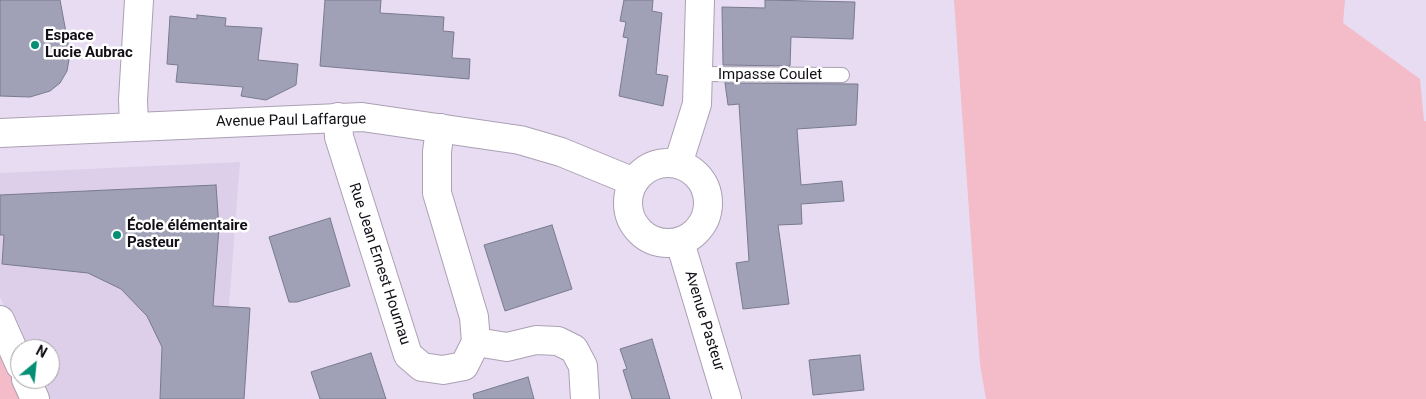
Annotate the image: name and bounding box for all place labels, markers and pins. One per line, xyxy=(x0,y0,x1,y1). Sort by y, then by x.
place label: Espace Lucie Aubrac xyxy=(45,27,133,62)
marker: Espace Lucie Aubrac xyxy=(29,39,41,51)
place label: École élémentaire Pasteur xyxy=(127,217,248,252)
marker: École élémentaire Pasteur xyxy=(111,229,123,241)

